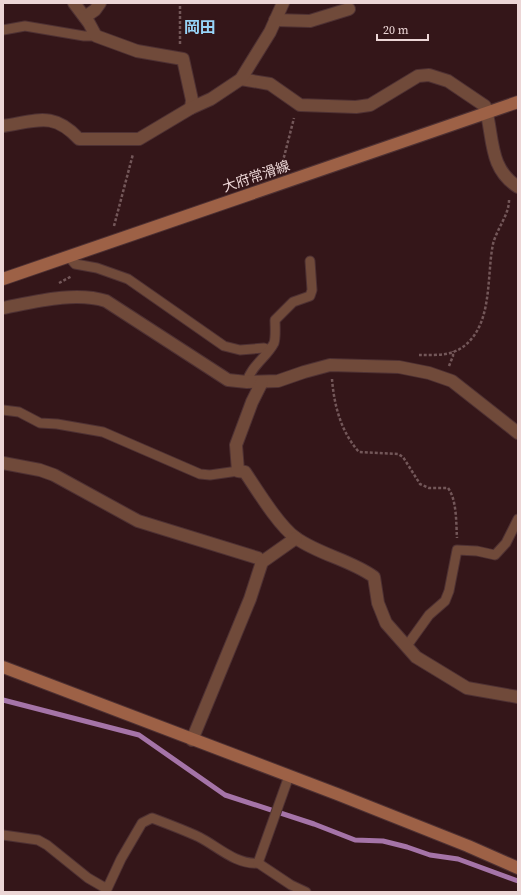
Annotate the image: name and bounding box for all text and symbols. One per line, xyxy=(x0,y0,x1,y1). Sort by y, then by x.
district label: 岡田 xyxy=(184,16,216,38)
scale bar xyxy=(377,16,428,42)
text: 20 m xyxy=(383,22,409,38)
street label: 大府常滑線 xyxy=(220,155,292,197)

